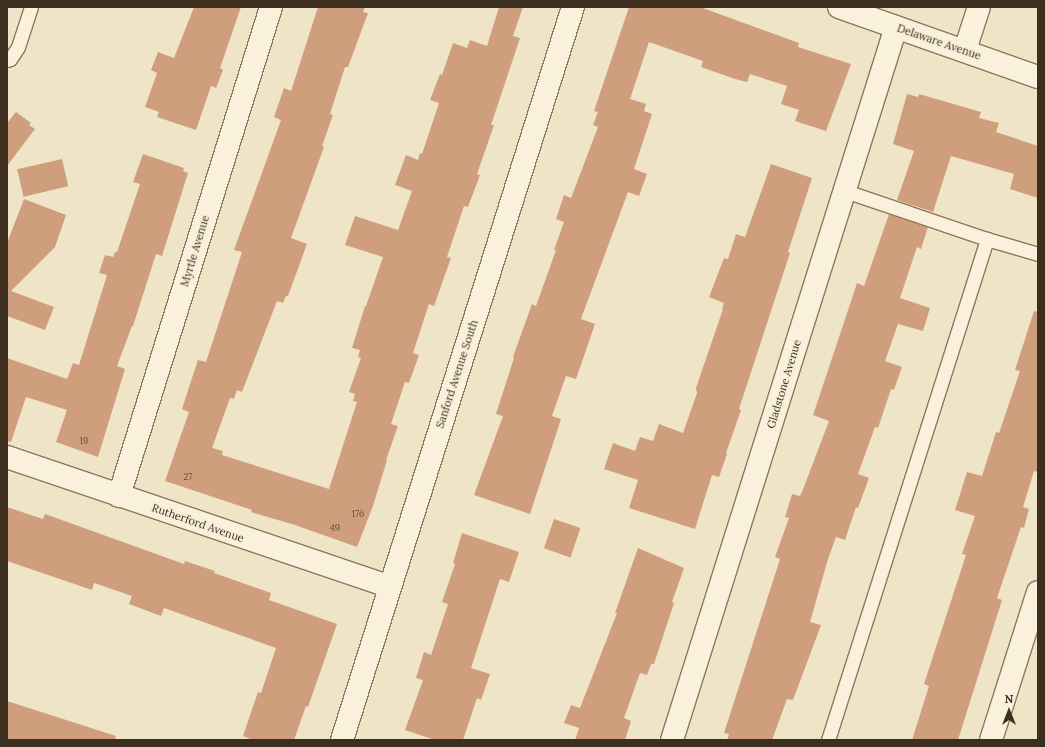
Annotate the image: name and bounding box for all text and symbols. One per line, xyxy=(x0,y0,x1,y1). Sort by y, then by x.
street label: Delaware Avenue xyxy=(895,21,983,63)
street label: Myrtle Avenue xyxy=(178,214,212,288)
street label: Sanford Avenue South xyxy=(433,318,481,430)
street label: Gladstone Avenue xyxy=(764,338,804,430)
house number: 19 xyxy=(80,436,88,446)
house number: 27 xyxy=(184,472,192,482)
street label: Rutherford Avenue xyxy=(150,501,246,545)
house number: 176 xyxy=(352,509,364,519)
house number: 49 xyxy=(330,523,340,533)
north arrow xyxy=(989,691,1029,731)
text: N xyxy=(1005,692,1013,706)

